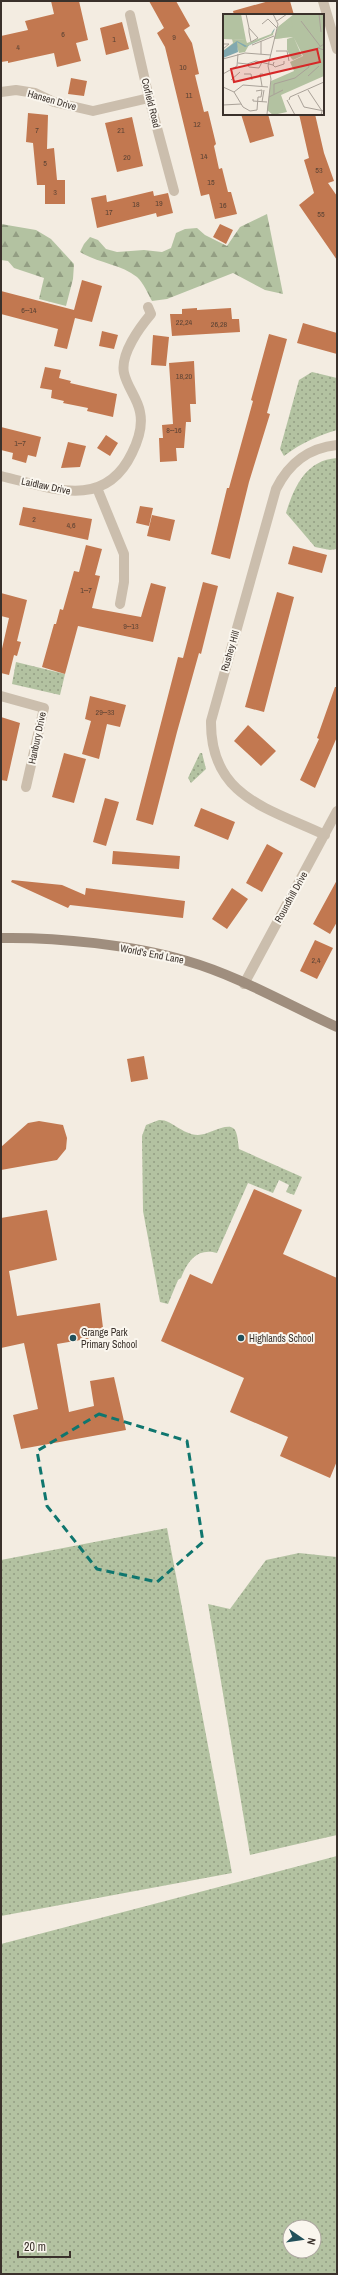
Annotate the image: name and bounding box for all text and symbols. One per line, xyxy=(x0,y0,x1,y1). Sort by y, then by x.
inset map xyxy=(223,14,324,115)
house number: 6 xyxy=(61,29,65,39)
house number: 9 xyxy=(172,32,176,42)
house number: 1 xyxy=(112,34,116,44)
house number: 4 xyxy=(16,42,20,52)
house number: 10 xyxy=(179,62,187,72)
street label: Corfield Road xyxy=(139,77,163,129)
street label: Hansen Drive xyxy=(26,87,78,113)
house number: 11 xyxy=(186,90,193,100)
house number: 12 xyxy=(193,119,201,129)
house number: 7 xyxy=(35,125,39,135)
house number: 21 xyxy=(117,125,125,135)
house number: 14 xyxy=(200,151,208,161)
house number: 20 xyxy=(123,152,131,162)
house number: 5 xyxy=(43,158,47,168)
house number: 53 xyxy=(315,165,323,175)
house number: 15 xyxy=(207,177,215,187)
house number: 3 xyxy=(53,187,57,197)
house number: 19 xyxy=(155,198,163,208)
house number: 18 xyxy=(132,199,140,209)
house number: 16 xyxy=(219,200,227,210)
house number: 17 xyxy=(105,207,113,217)
house number: 55 xyxy=(317,209,325,219)
house number: 6--14 xyxy=(21,305,37,315)
house number: 22,24 xyxy=(176,317,193,327)
house number: 26,28 xyxy=(211,319,228,329)
house number: 18,20 xyxy=(176,371,193,381)
house number: 8--16 xyxy=(166,425,182,435)
house number: 1--7 xyxy=(14,438,26,448)
street label: Laidlaw Drive xyxy=(20,474,72,498)
house number: 2 xyxy=(32,514,36,524)
house number: 4,6 xyxy=(66,520,76,530)
house number: 1--7 xyxy=(80,585,92,595)
house number: 9--13 xyxy=(123,621,139,631)
street label: Rushey Hill xyxy=(218,629,242,673)
house number: 29--33 xyxy=(96,707,115,717)
street label: Hanbury Drive xyxy=(25,710,49,765)
street label: Roundhill Drive xyxy=(272,869,311,925)
street label: World's End Lane xyxy=(119,941,185,967)
house number: 2,4 xyxy=(311,955,321,965)
place label: Grange Park Primary School xyxy=(81,1326,137,1351)
place label: Highlands School xyxy=(249,1332,313,1345)
marker: Grange Park Primary School xyxy=(68,1333,78,1343)
marker: Highlands School xyxy=(236,1333,246,1343)
north arrow xyxy=(282,2219,322,2259)
scale bar xyxy=(18,2233,70,2259)
text: N xyxy=(304,2237,319,2246)
text: 20 m xyxy=(24,2239,46,2255)

